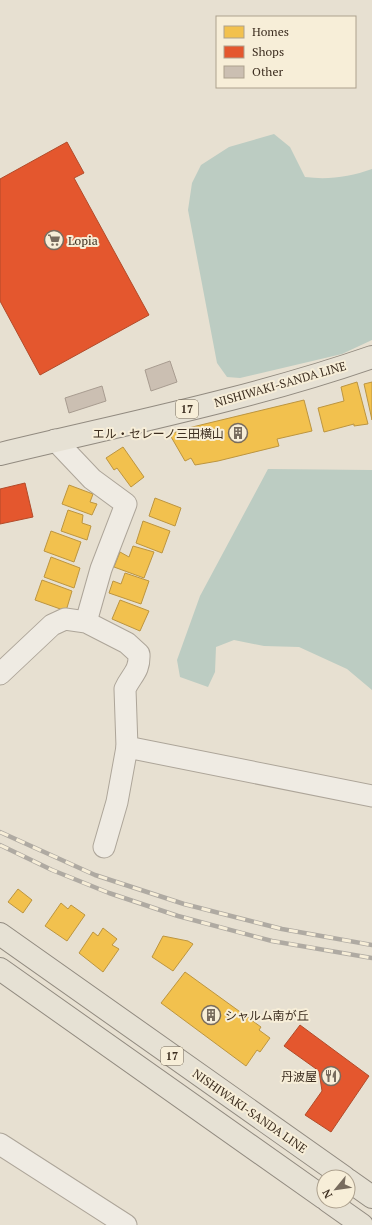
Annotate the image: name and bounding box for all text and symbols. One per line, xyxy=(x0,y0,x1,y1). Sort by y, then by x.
legend xyxy=(216,16,356,88)
text: Homes xyxy=(252,24,289,39)
text: Shops xyxy=(252,44,284,59)
text: Other xyxy=(252,64,283,79)
supermarket icon: Lopia xyxy=(43,229,65,251)
place label: Lopia xyxy=(68,233,98,248)
street label: NISHIWAKI-SANDA LINE xyxy=(212,358,348,410)
road number: 17 xyxy=(176,400,198,418)
building icon: エル・セレーノ三田横山 xyxy=(227,422,249,444)
place label: エル・セレーノ三田横山 xyxy=(93,426,224,441)
building icon: シャルム南が丘 xyxy=(200,1004,222,1026)
place label: シャルム南が丘 xyxy=(225,1008,309,1023)
road number: 17 xyxy=(161,1047,183,1065)
restaurant icon: 丹波屋 xyxy=(320,1065,342,1087)
street label: NISHIWAKI-SANDA LINE xyxy=(190,1066,310,1156)
place label: 丹波屋 xyxy=(281,1069,317,1084)
north arrow xyxy=(316,1169,356,1209)
text: N xyxy=(319,1186,335,1201)

